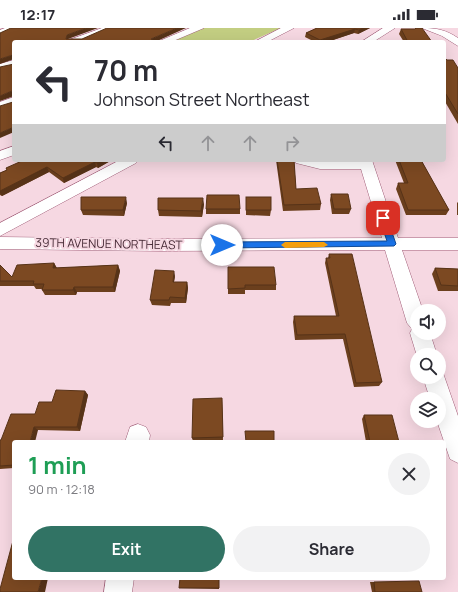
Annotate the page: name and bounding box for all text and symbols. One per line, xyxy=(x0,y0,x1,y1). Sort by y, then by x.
text: 12:17 xyxy=(20,4,55,25)
text: 70 m xyxy=(94,51,158,89)
icon: left xyxy=(28,56,80,108)
text: Johnson Street Northeast xyxy=(94,87,310,111)
icon: left xyxy=(155,132,177,154)
icon: ahead xyxy=(197,132,219,154)
icon: ahead xyxy=(239,132,261,154)
icon: right xyxy=(281,132,303,154)
pin xyxy=(366,201,400,235)
icon: arrive xyxy=(372,207,394,229)
position arrow xyxy=(201,224,243,266)
street label: 39TH AVENUE NORTHEAST xyxy=(35,234,184,253)
map controls xyxy=(410,304,446,428)
button: sound xyxy=(410,304,446,340)
button: search xyxy=(410,348,446,384)
button: layers xyxy=(410,392,446,428)
text: 1 min xyxy=(28,448,87,481)
button: close xyxy=(388,453,430,495)
text: 90 m · 12:18 xyxy=(28,480,95,498)
button: Exit xyxy=(28,526,225,572)
button: Share xyxy=(233,526,430,572)

